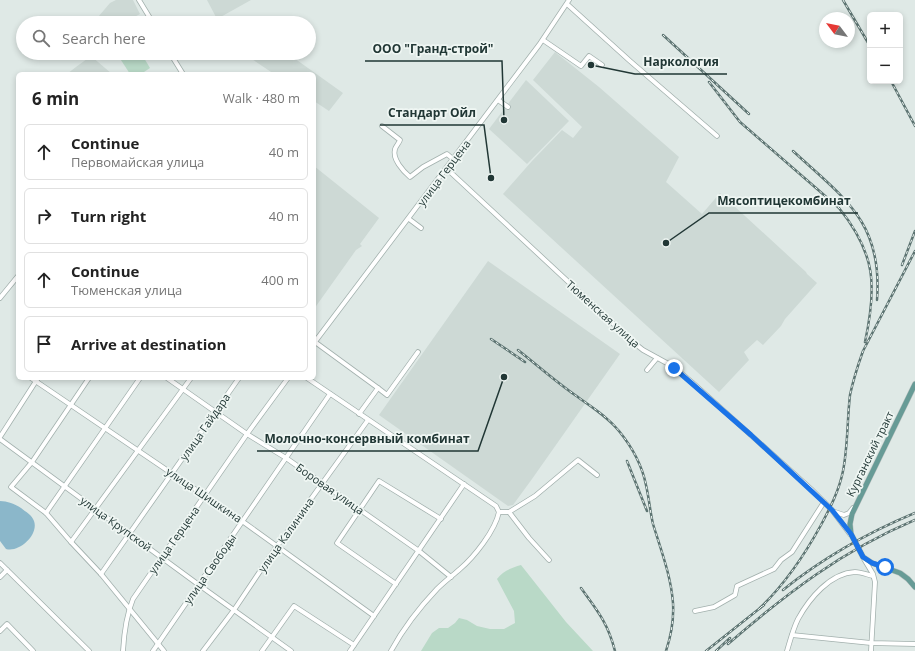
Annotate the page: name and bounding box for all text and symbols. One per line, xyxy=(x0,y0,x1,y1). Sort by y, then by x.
north arrow xyxy=(819,12,855,48)
map controls xyxy=(867,12,903,84)
button: + xyxy=(867,12,903,48)
search box xyxy=(16,16,316,60)
icon: search xyxy=(30,27,52,49)
text: Search here xyxy=(62,28,146,48)
callout: ООО "Гранд-строй" xyxy=(365,37,502,61)
text: ООО "Гранд-строй" xyxy=(373,40,493,57)
button: − xyxy=(867,48,903,84)
callout: Наркология xyxy=(635,50,727,74)
text: Наркология xyxy=(643,53,719,70)
text: 6 min xyxy=(32,87,79,110)
text: Walk · 480 m xyxy=(223,89,300,107)
callout: Стандарт Ойл xyxy=(380,101,484,125)
text: Стандарт Ойл xyxy=(388,104,476,121)
text: Continue xyxy=(71,133,139,153)
street label: улица Герцена xyxy=(414,136,473,209)
icon: ahead xyxy=(33,141,55,163)
text: 40 m xyxy=(269,143,299,161)
text: Первомайская улица xyxy=(71,153,204,171)
callout: Мясоптицекомбинат xyxy=(709,189,858,213)
text: Мясоптицекомбинат xyxy=(717,192,851,209)
icon: right xyxy=(33,205,55,227)
text: Turn right xyxy=(71,206,146,226)
text: 40 m xyxy=(269,207,299,225)
text: Continue xyxy=(71,261,139,281)
icon: ahead xyxy=(33,269,55,291)
text: 400 m xyxy=(261,271,299,289)
street label: Тюменская улица xyxy=(563,277,643,351)
text: Тюменская улица xyxy=(71,281,182,299)
icon: arrive xyxy=(33,333,55,355)
text: Arrive at destination xyxy=(71,334,226,354)
route end xyxy=(665,359,683,377)
street label: улица Гайдара xyxy=(176,390,233,463)
street label: Курганский тракт xyxy=(842,408,897,499)
callout: Молочно-консервный комбинат xyxy=(257,427,478,451)
text: Молочно-консервный комбинат xyxy=(264,430,470,447)
street label: Боровая улица xyxy=(293,460,367,518)
street label: улица Шишкина xyxy=(163,464,245,526)
street label: улица Крупской xyxy=(78,493,155,555)
street label: улица Калинина xyxy=(254,494,317,575)
street label: улица Герцена xyxy=(145,503,203,577)
street label: улица Свободы xyxy=(180,531,239,607)
route start xyxy=(876,558,894,576)

